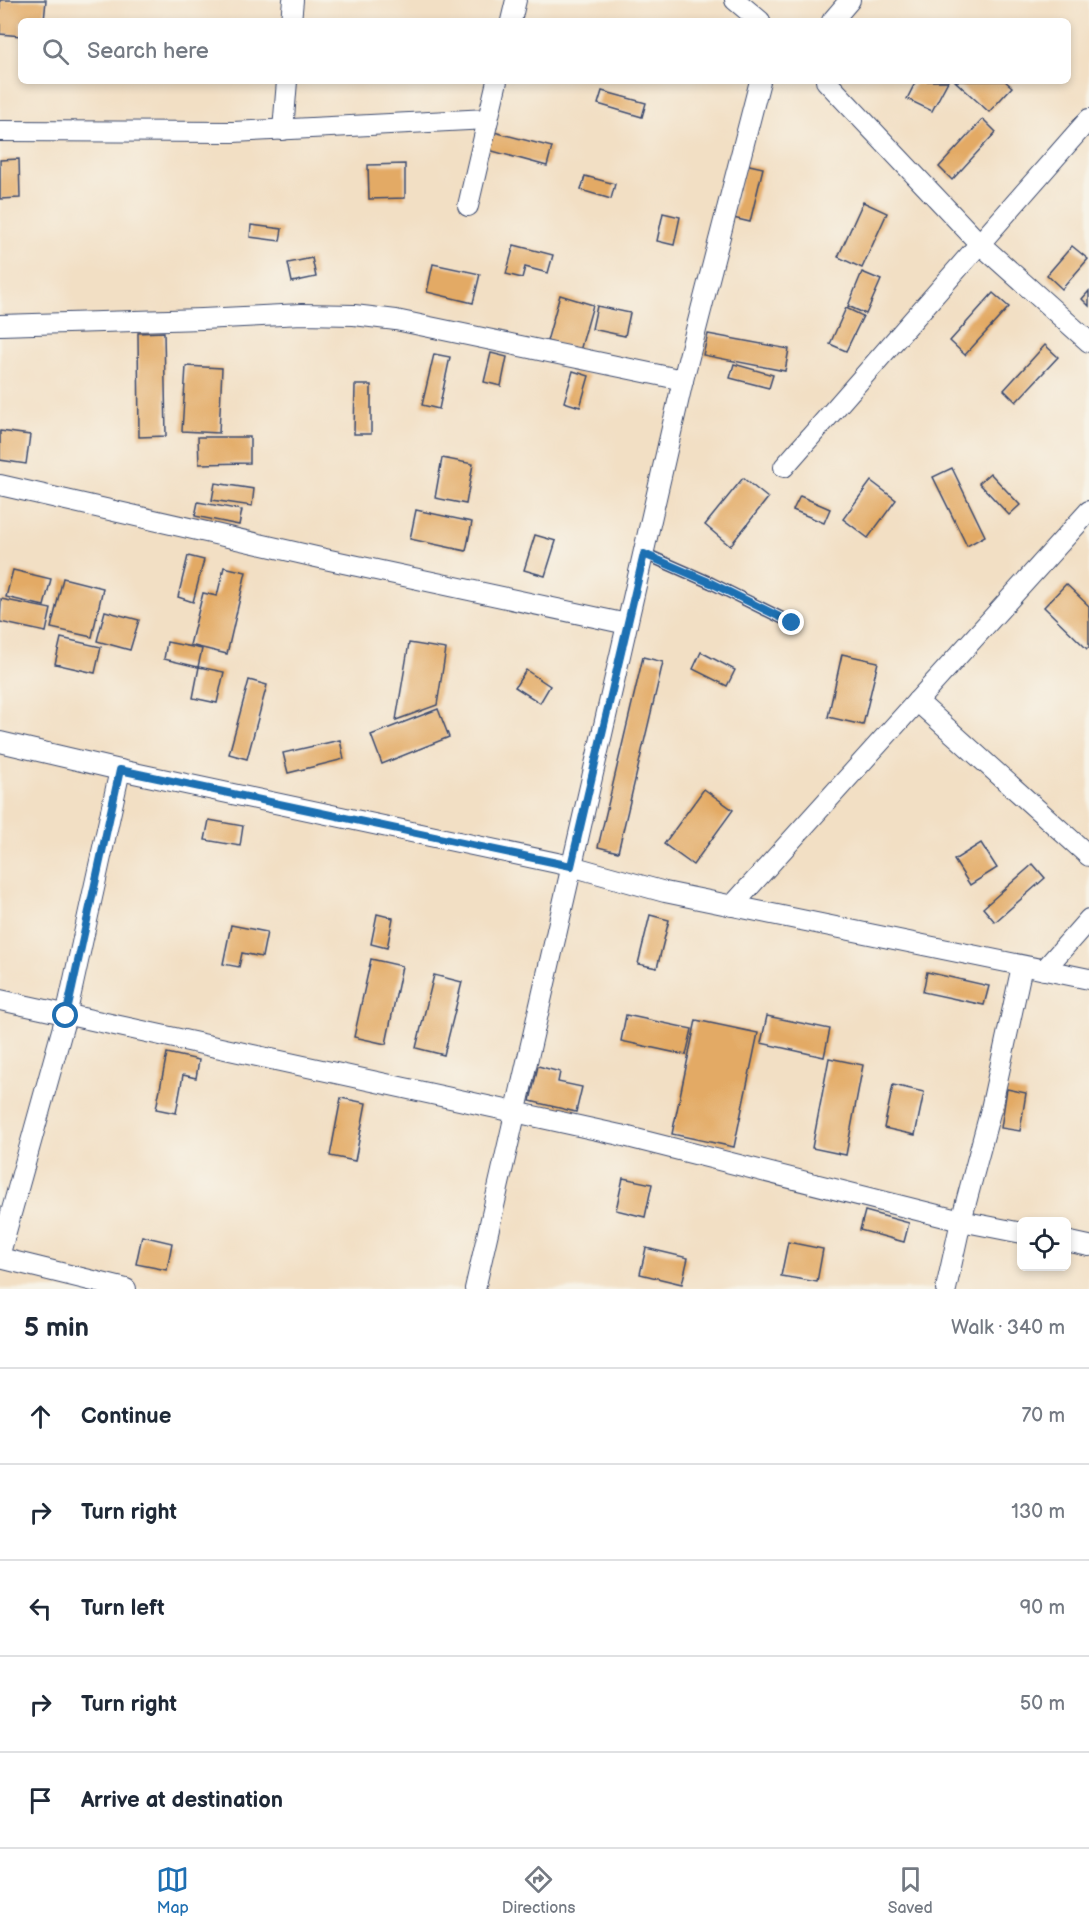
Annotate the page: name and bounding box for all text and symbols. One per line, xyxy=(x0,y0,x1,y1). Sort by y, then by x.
search box xyxy=(18,18,1071,84)
icon: search xyxy=(39,35,72,68)
text: Search here xyxy=(87,38,209,65)
route end xyxy=(778,609,804,635)
route start xyxy=(52,1002,78,1028)
map controls xyxy=(1017,1217,1071,1271)
button: locate xyxy=(1017,1217,1071,1271)
text: 5 min xyxy=(24,1313,89,1344)
text: Walk · 340 m xyxy=(951,1316,1065,1340)
icon: ahead xyxy=(24,1400,57,1433)
text: Continue xyxy=(81,1403,171,1430)
text: 70 m xyxy=(1021,1404,1065,1428)
icon: right xyxy=(24,1496,57,1529)
text: Turn right xyxy=(81,1499,177,1526)
text: 130 m xyxy=(1011,1500,1065,1524)
icon: left xyxy=(24,1592,57,1625)
text: Turn left xyxy=(81,1595,165,1622)
text: 90 m xyxy=(1020,1596,1065,1620)
icon: right xyxy=(24,1688,57,1721)
text: Turn right xyxy=(81,1691,177,1718)
text: 50 m xyxy=(1020,1692,1065,1716)
icon: arrive xyxy=(24,1784,57,1817)
text: Arrive at destination xyxy=(81,1787,283,1814)
tab: Map xyxy=(156,1863,189,1918)
tab: Directions xyxy=(502,1863,575,1918)
tab: Saved xyxy=(888,1863,933,1918)

